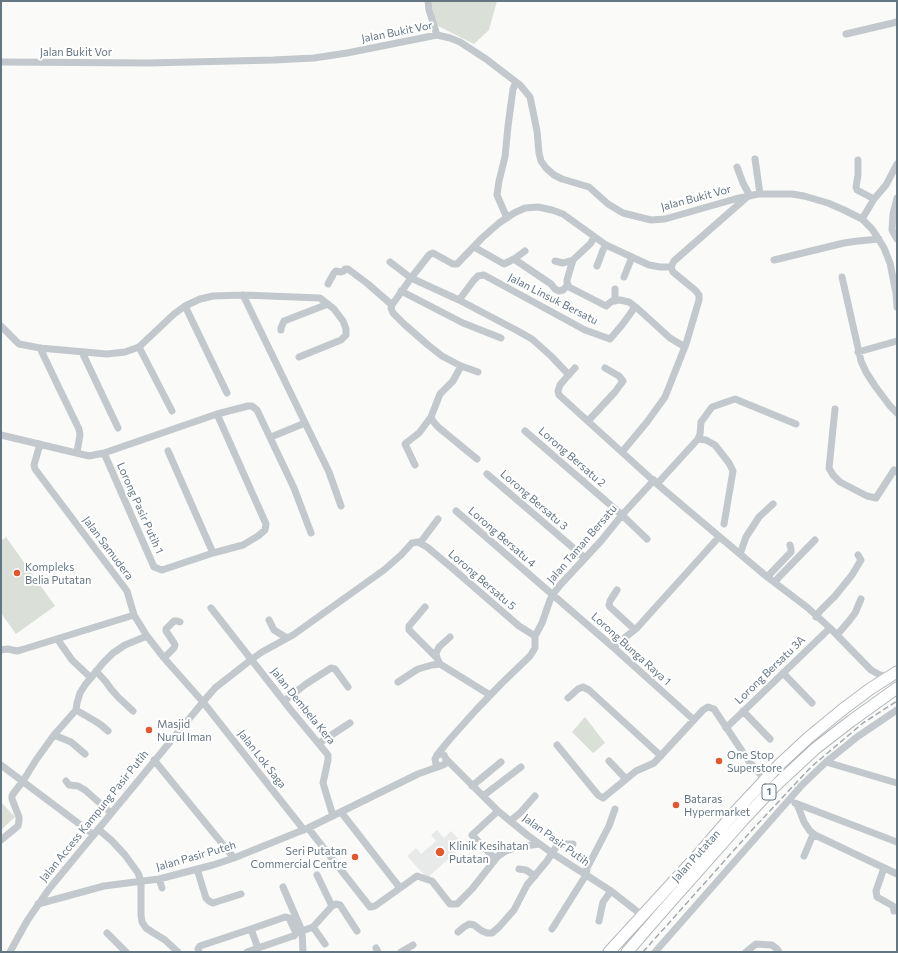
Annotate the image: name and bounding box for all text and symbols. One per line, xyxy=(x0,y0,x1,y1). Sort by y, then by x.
street label: Jalan Bukit Vor xyxy=(360,19,434,45)
street label: Jalan Bukit Vor xyxy=(40,45,112,59)
street label: Jalan Bukit Vor xyxy=(659,182,733,214)
street label: Jalan Linsuk Bersatu xyxy=(506,271,600,327)
street label: Lorong Bersatu 2 xyxy=(536,424,608,490)
street label: Lorong Pasir Putih 1 xyxy=(114,460,166,556)
street label: Lorong Bersatu 3 xyxy=(498,467,570,533)
street label: Jalan Taman Bersatu xyxy=(544,502,620,586)
street label: Lorong Bersatu 4 xyxy=(466,504,538,570)
street label: Jalan Samudera xyxy=(80,514,136,582)
street label: Lorong Bersatu 5 xyxy=(446,547,518,613)
place label: Kompleks Belia Putatan xyxy=(25,560,91,586)
marker: Kompleks Belia Putatan xyxy=(12,568,22,578)
street label: Lorong Bunga Raya 1 xyxy=(589,610,673,688)
street label: Lorong Bersatu 3A xyxy=(732,633,808,707)
street label: Jalan Dembela Kera xyxy=(268,665,338,747)
place label: Masjid Nurul Iman xyxy=(157,717,212,743)
marker: Masjid Nurul Iman xyxy=(144,725,154,735)
street label: Jalan Lok Saga xyxy=(235,727,289,791)
street label: Jalan Access Kampung Pasir Putih xyxy=(37,748,151,884)
place label: One Stop Superstore xyxy=(727,748,782,774)
marker: One Stop Superstore xyxy=(714,756,724,766)
road number: 1 xyxy=(762,784,776,800)
place label: Bataras Hypermarket xyxy=(684,792,750,818)
marker: Bataras Hypermarket xyxy=(671,800,681,810)
street label: Jalan Pasir Putih xyxy=(520,811,592,869)
street label: Jalan Putatan xyxy=(669,827,723,885)
street label: Jalan Pasir Puteh xyxy=(155,838,237,874)
place label: Klinik Kesihatan Putatan xyxy=(449,839,528,865)
place label: Seri Putatan Commercial Centre xyxy=(251,844,347,870)
marker: Klinik Kesihatan Putatan xyxy=(434,846,446,858)
marker: Seri Putatan Commercial Centre xyxy=(350,852,360,862)

